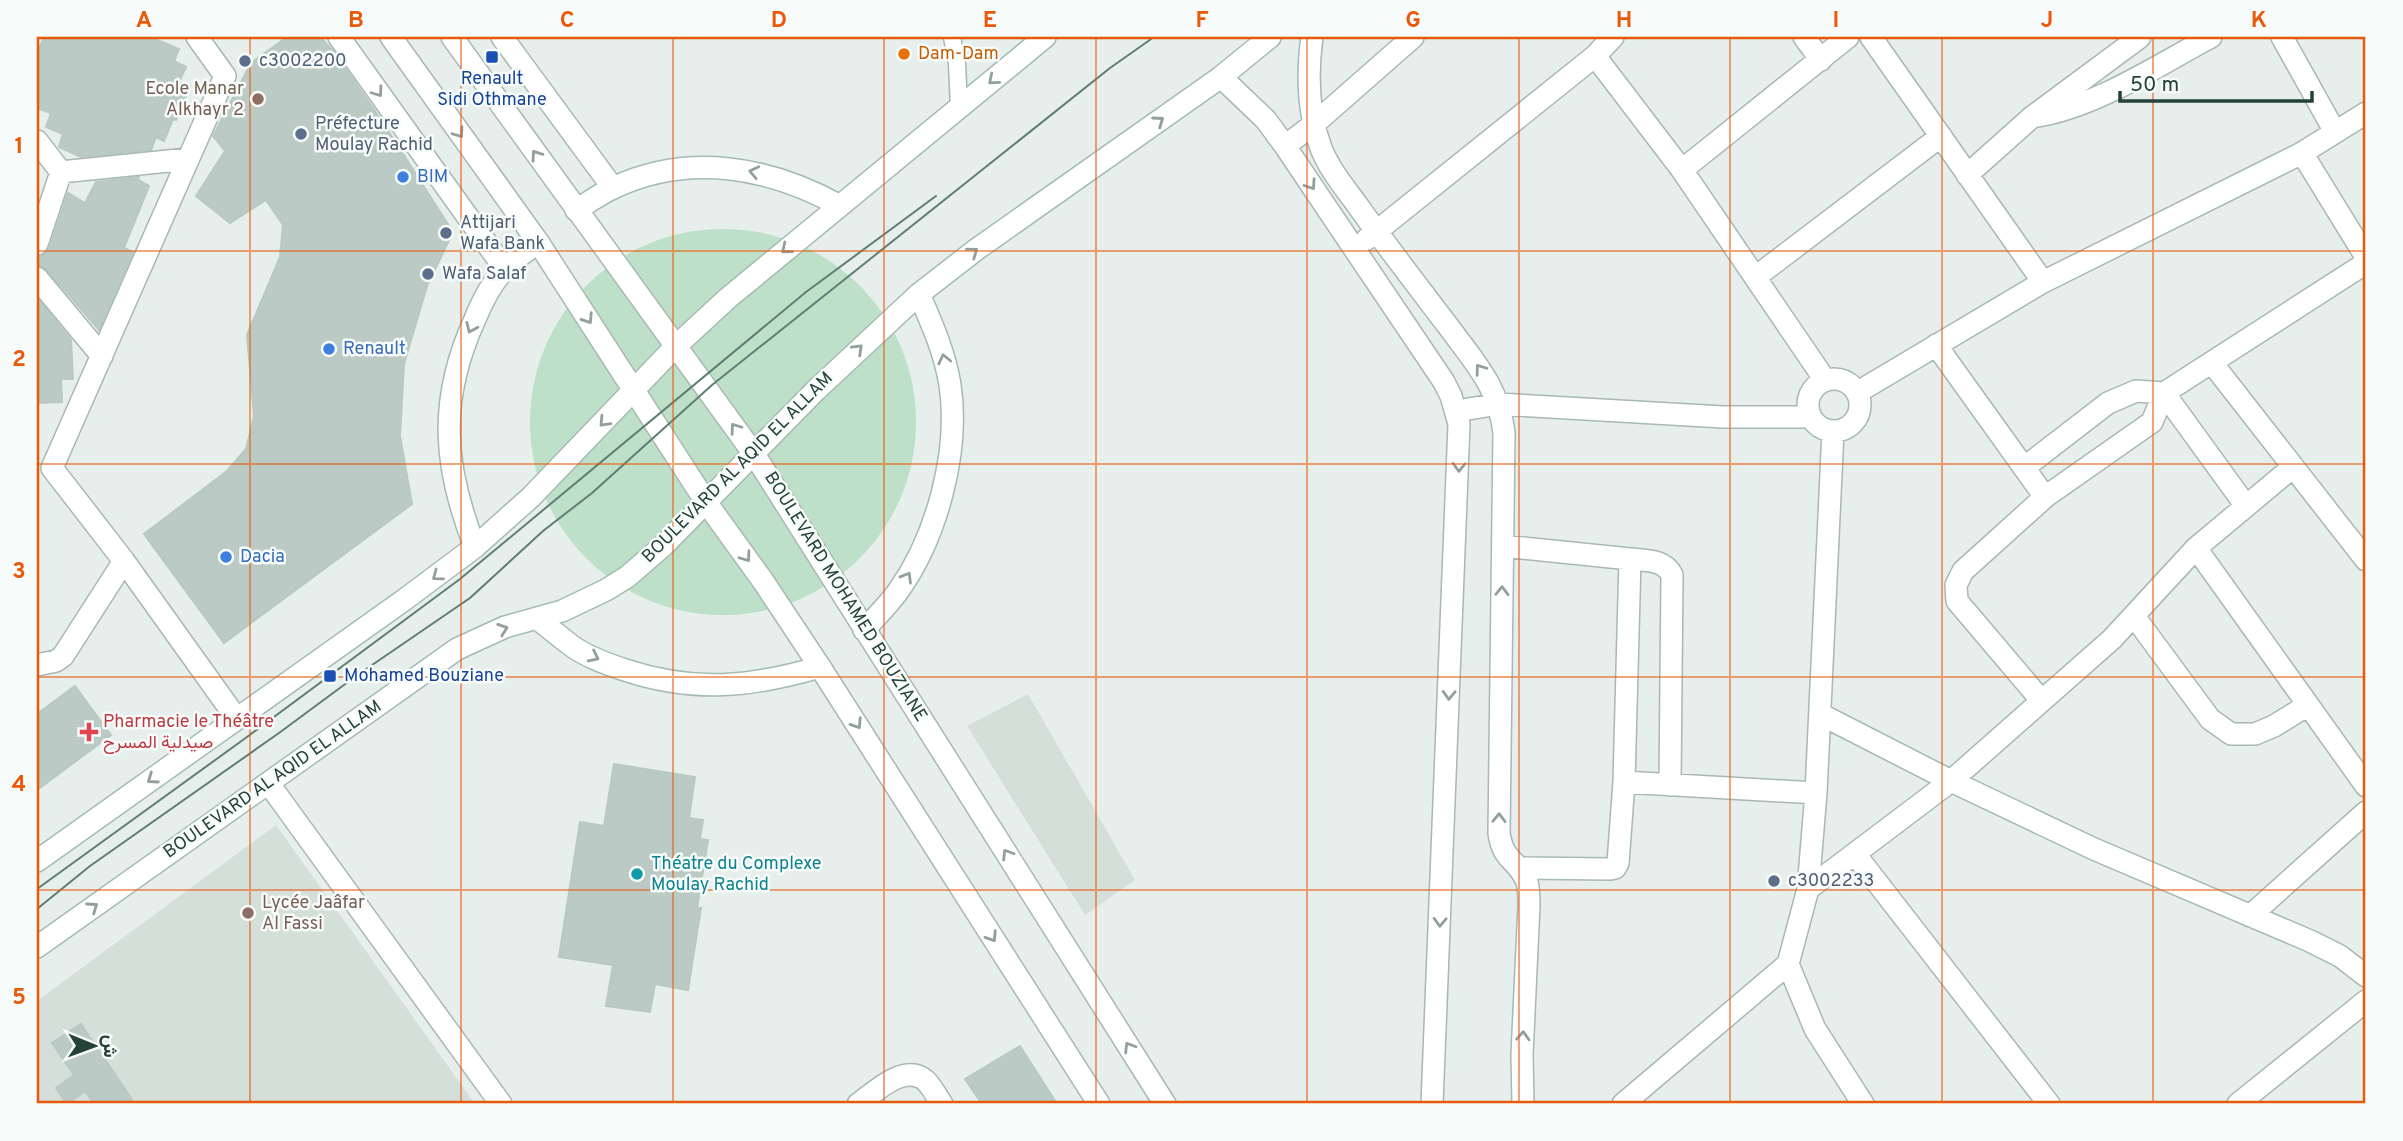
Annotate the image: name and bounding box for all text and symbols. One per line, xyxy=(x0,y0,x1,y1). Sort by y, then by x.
text: A xyxy=(136,7,152,36)
text: B xyxy=(348,7,364,36)
text: C xyxy=(560,7,574,36)
text: D xyxy=(771,7,787,36)
text: E xyxy=(983,7,997,36)
text: F xyxy=(1195,7,1209,36)
text: G xyxy=(1405,7,1421,36)
text: H xyxy=(1616,7,1632,36)
text: I xyxy=(1833,7,1839,36)
text: J xyxy=(2041,7,2053,36)
text: K xyxy=(2251,7,2267,36)
place label: Dam-Dam xyxy=(918,43,999,66)
marker: Dam-Dam xyxy=(896,46,912,62)
marker: Renault Sidi Othmane xyxy=(484,49,500,65)
place label: c3002200 xyxy=(259,50,347,73)
marker: c3002200 xyxy=(237,53,253,69)
scale bar xyxy=(2120,60,2312,104)
place label: Renault Sidi Othmane xyxy=(437,68,547,112)
one-way arrow xyxy=(988,72,1001,84)
text: 50 m xyxy=(2130,72,2179,99)
place label: Ecole Manar Alkhayr 2 xyxy=(145,78,244,122)
one-way arrow xyxy=(370,84,383,97)
marker: Ecole Manar Alkhayr 2 xyxy=(250,91,266,107)
place label: Préfecture Moulay Rachid xyxy=(315,113,433,157)
one-way arrow xyxy=(1151,117,1164,129)
one-way arrow xyxy=(450,125,463,137)
marker: Préfecture Moulay Rachid xyxy=(293,126,309,142)
text: 1 xyxy=(14,133,24,162)
one-way arrow xyxy=(532,150,545,163)
place label: BIM xyxy=(417,166,448,189)
one-way arrow xyxy=(748,166,760,181)
marker: BIM xyxy=(395,169,411,185)
one-way arrow xyxy=(1303,178,1316,191)
place label: Attijari Wafa Bank xyxy=(460,212,545,256)
marker: Attijari Wafa Bank xyxy=(438,225,454,241)
one-way arrow xyxy=(782,241,795,253)
one-way arrow xyxy=(965,248,978,260)
place label: Wafa Salaf xyxy=(442,263,526,286)
marker: Wafa Salaf xyxy=(420,266,436,282)
one-way arrow xyxy=(580,312,593,325)
one-way arrow xyxy=(465,321,479,333)
place label: Renault xyxy=(343,338,406,361)
marker: Renault xyxy=(321,341,337,357)
one-way arrow xyxy=(849,345,862,358)
text: 2 xyxy=(12,346,26,375)
one-way arrow xyxy=(938,353,952,365)
one-way arrow xyxy=(1476,364,1488,377)
street label: BOULEVARD AL AQID EL ALLAM xyxy=(638,368,838,568)
one-way arrow xyxy=(599,414,612,427)
one-way arrow xyxy=(731,423,743,436)
one-way arrow xyxy=(1452,462,1467,473)
street label: BOULEVARD MOHAMED BOUZIANE xyxy=(758,468,932,726)
place label: Dacia xyxy=(240,546,285,569)
marker: Dacia xyxy=(218,549,234,565)
one-way arrow xyxy=(738,549,750,562)
text: 3 xyxy=(12,558,26,587)
one-way arrow xyxy=(432,568,445,581)
one-way arrow xyxy=(898,572,911,585)
one-way arrow xyxy=(1494,585,1510,596)
one-way arrow xyxy=(496,622,508,637)
one-way arrow xyxy=(587,649,599,663)
place label: Mohamed Bouziane xyxy=(344,665,504,688)
marker: Mohamed Bouziane xyxy=(322,668,338,684)
one-way arrow xyxy=(1442,689,1457,700)
street label: BOULEVARD AL AQID EL ALLAM xyxy=(159,696,387,864)
place label: Pharmacie le Théâtre صيدلية المسرح xyxy=(103,711,274,755)
one-way arrow xyxy=(848,717,861,730)
marker: Pharmacie le Théâtre صيدلية المسرح xyxy=(81,724,97,740)
text: 4 xyxy=(12,771,26,800)
one-way arrow xyxy=(147,771,160,783)
one-way arrow xyxy=(1491,813,1507,823)
one-way arrow xyxy=(1003,849,1016,862)
place label: Théatre du Complexe Moulay Rachid xyxy=(651,853,821,897)
marker: Théatre du Complexe Moulay Rachid xyxy=(629,866,645,882)
place label: c3002233 xyxy=(1788,870,1874,893)
marker: c3002233 xyxy=(1766,873,1782,889)
place label: Lycée Jaâfar Al Fassi xyxy=(262,892,365,936)
one-way arrow xyxy=(85,903,98,915)
marker: Lycée Jaâfar Al Fassi xyxy=(240,905,256,921)
one-way arrow xyxy=(1432,917,1447,928)
one-way arrow xyxy=(984,929,997,942)
text: 5 xyxy=(12,984,26,1013)
north arrow xyxy=(60,1012,130,1082)
one-way arrow xyxy=(1515,1030,1530,1041)
text: ش xyxy=(97,1035,121,1058)
one-way arrow xyxy=(1124,1041,1137,1054)

